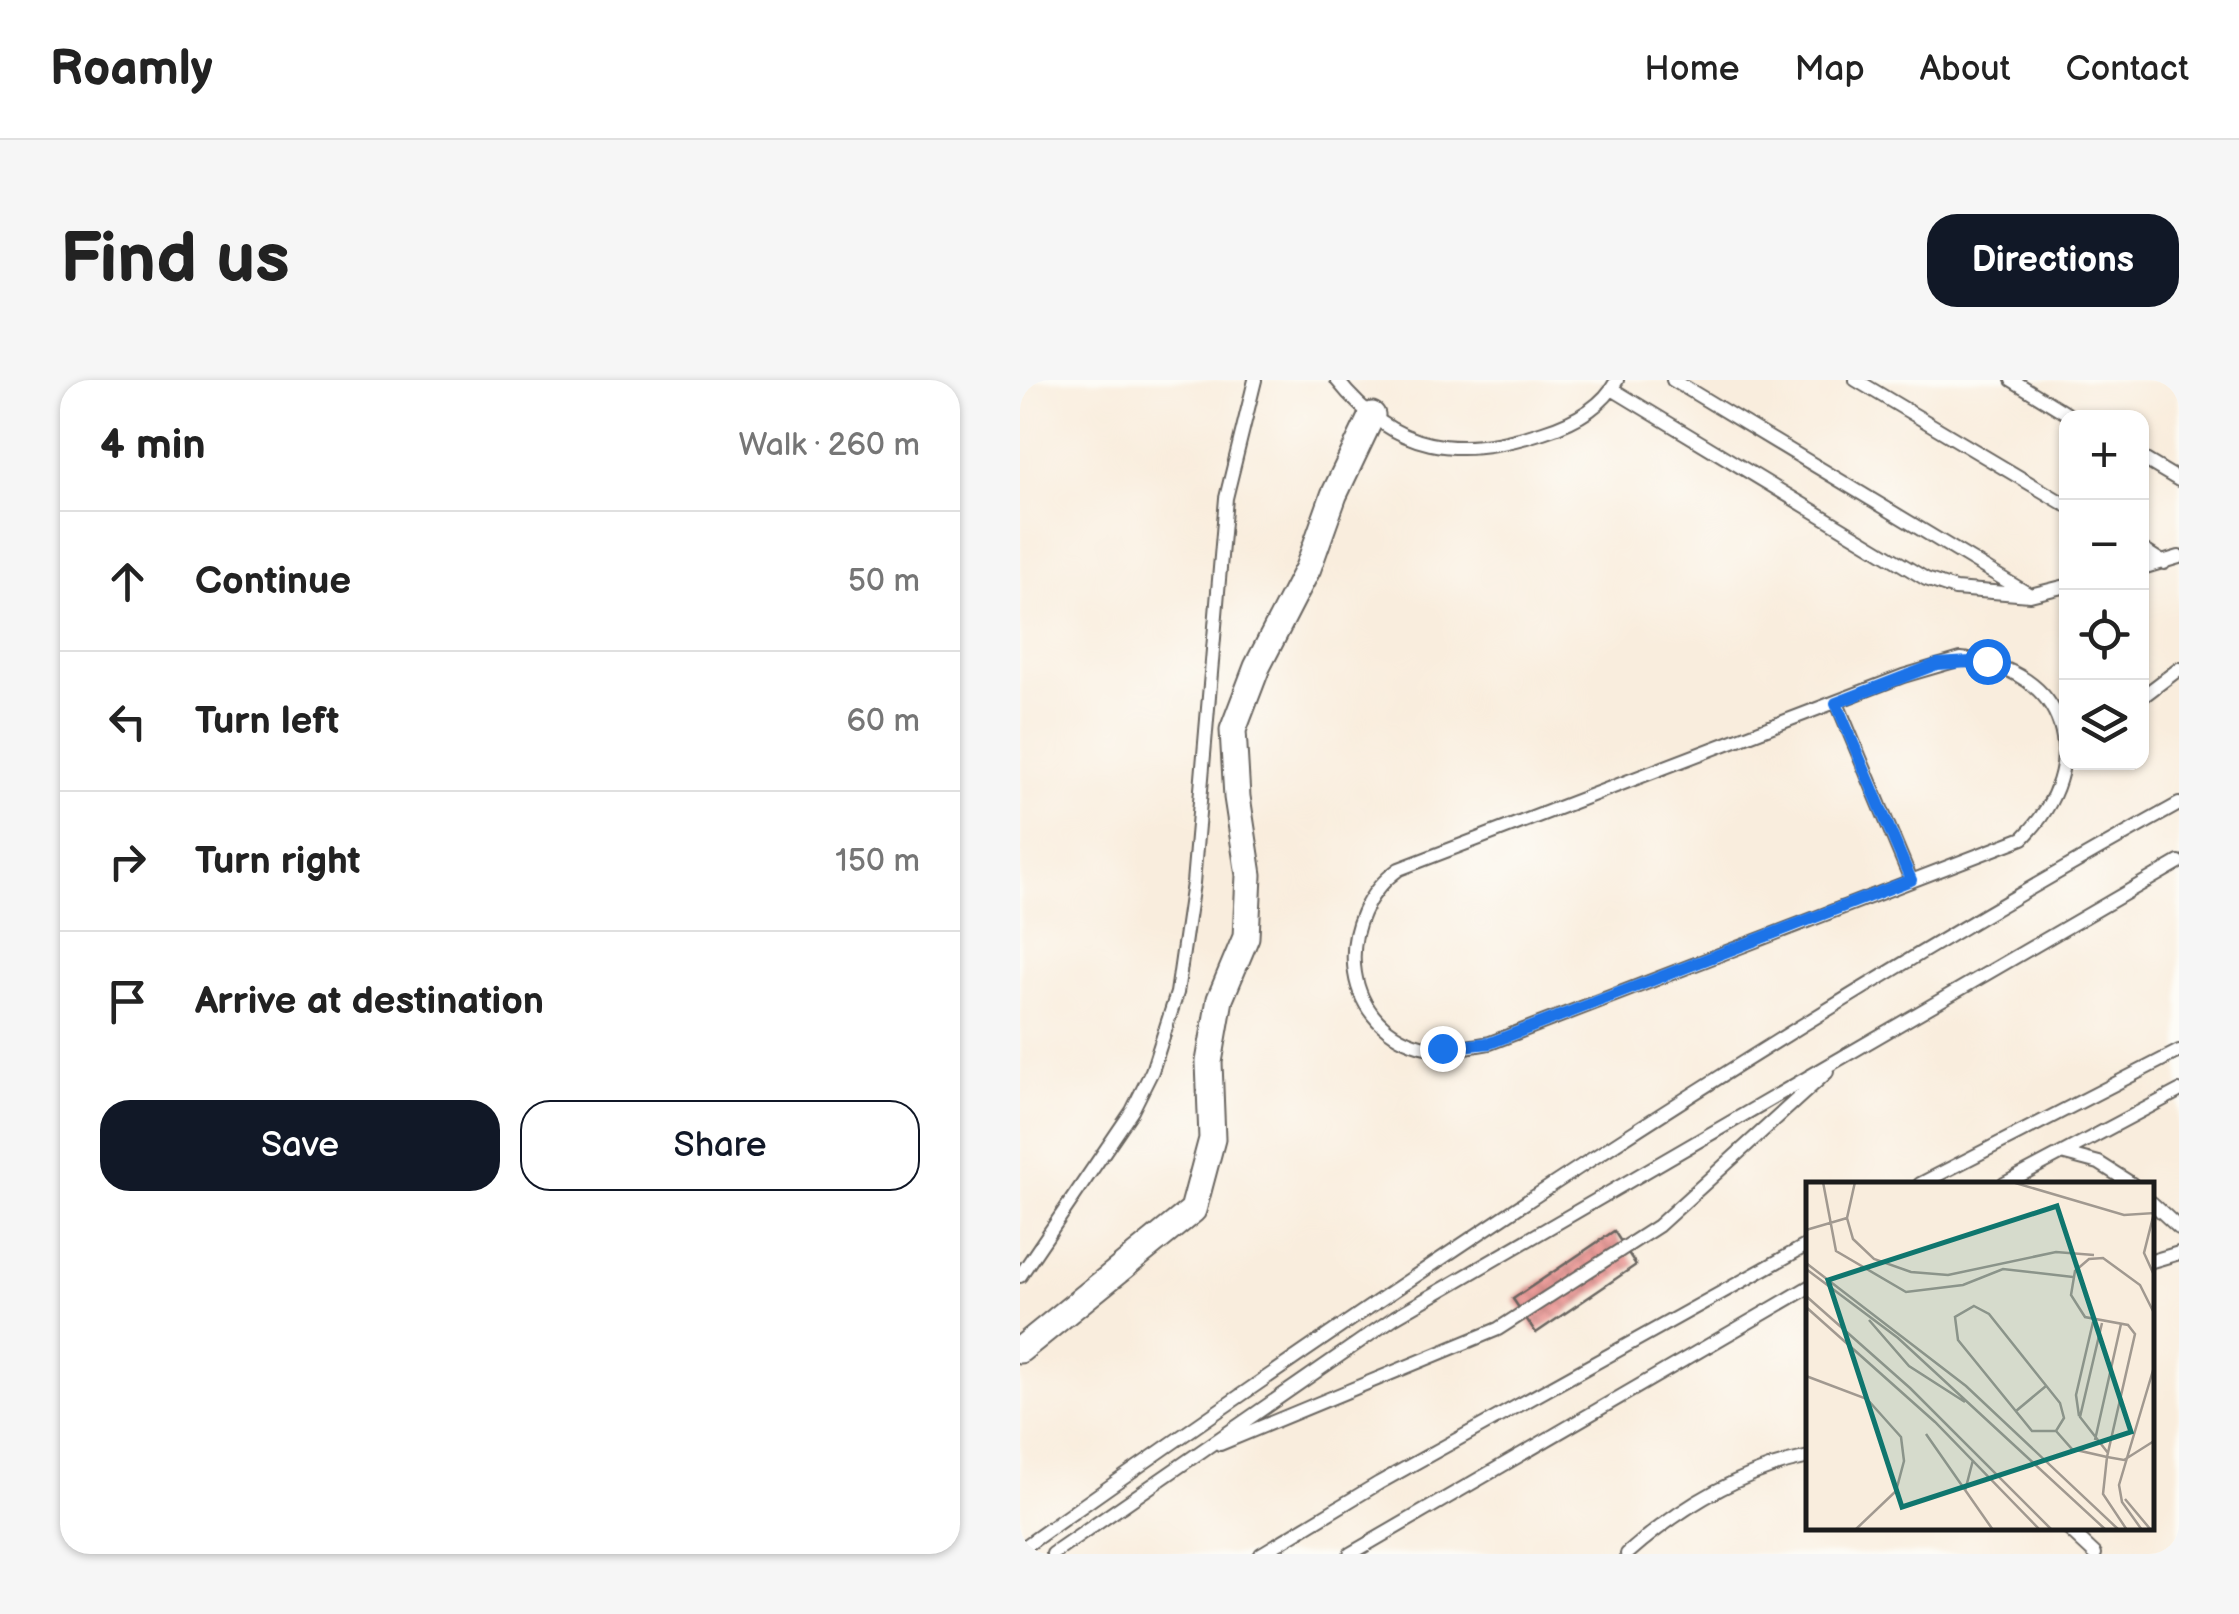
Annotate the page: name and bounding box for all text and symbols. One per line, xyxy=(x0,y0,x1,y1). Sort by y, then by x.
text: Roamly xyxy=(50,41,213,98)
text: Home xyxy=(1644,48,1739,91)
text: Map xyxy=(1794,48,1865,91)
text: About xyxy=(1920,48,2011,91)
text: Contact xyxy=(2066,48,2189,91)
button: Directions xyxy=(1927,214,2179,307)
text: Find us xyxy=(60,218,290,302)
map controls xyxy=(2059,410,2149,770)
button: + xyxy=(2059,410,2149,500)
text: 4 min xyxy=(100,420,206,471)
text: Walk · 260 m xyxy=(738,426,920,465)
button: − xyxy=(2059,500,2149,590)
icon: ahead xyxy=(100,554,155,609)
text: Continue xyxy=(195,559,351,604)
text: 50 m xyxy=(848,562,920,601)
button: locate xyxy=(2059,590,2149,680)
route start xyxy=(1965,639,2011,685)
button: layers xyxy=(2059,680,2149,770)
icon: left xyxy=(100,694,155,749)
text: Turn left xyxy=(195,699,339,744)
text: 60 m xyxy=(847,702,920,741)
icon: right xyxy=(100,834,155,889)
text: Turn right xyxy=(195,839,360,884)
text: 150 m xyxy=(835,842,920,881)
icon: arrive xyxy=(100,974,155,1029)
text: Arrive at destination xyxy=(195,979,544,1024)
route end xyxy=(1420,1026,1466,1072)
button: Save xyxy=(100,1100,500,1191)
button: Share xyxy=(520,1100,920,1191)
inset map xyxy=(1806,1182,2154,1529)

